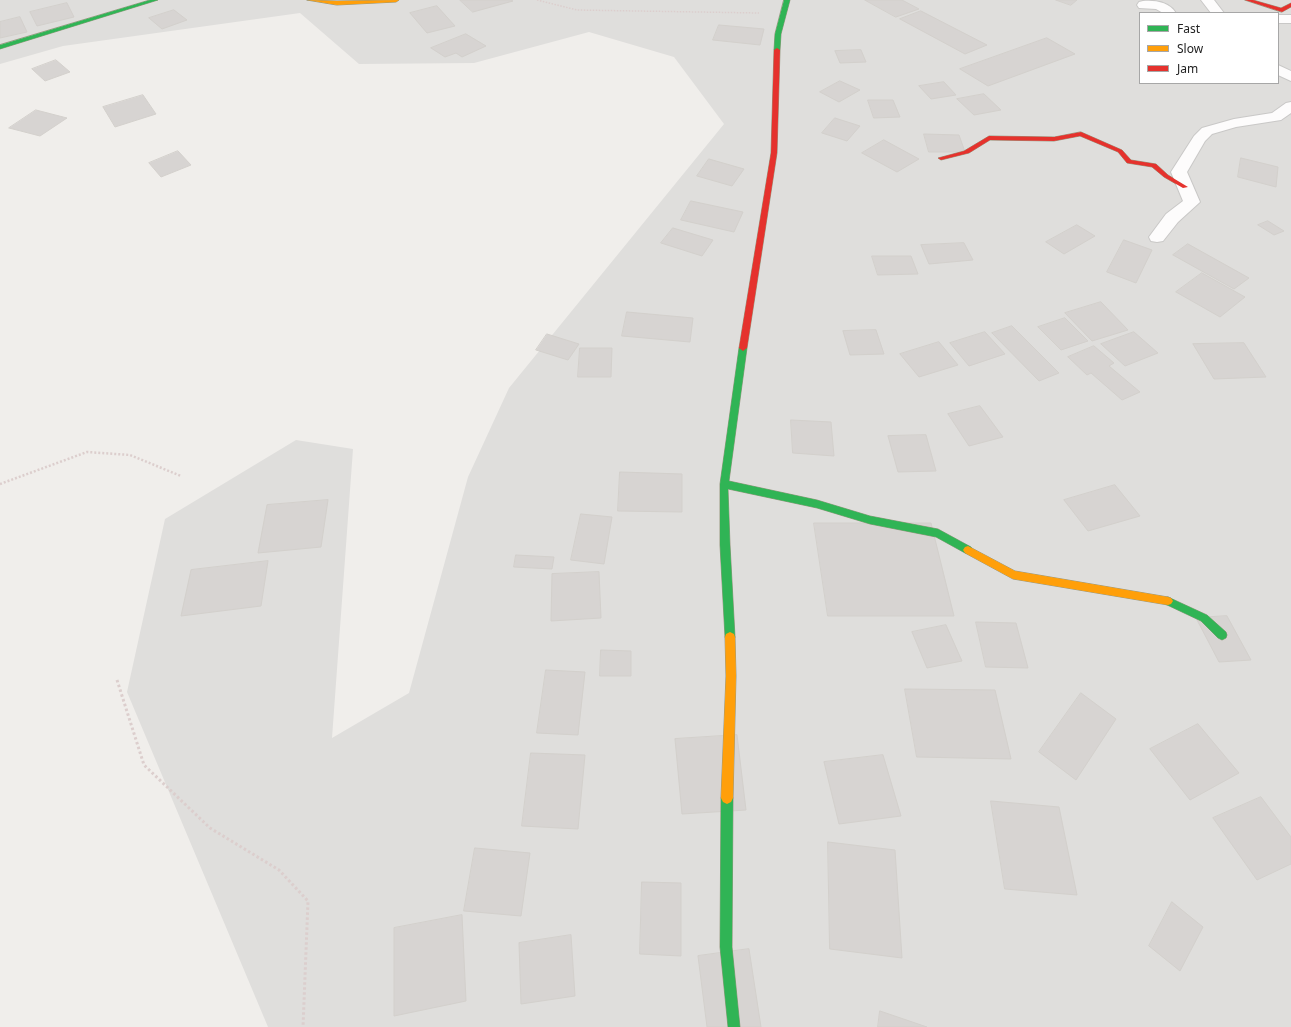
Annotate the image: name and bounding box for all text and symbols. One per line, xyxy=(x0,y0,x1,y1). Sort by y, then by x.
legend xyxy=(1139,12,1279,84)
text: Fast xyxy=(1177,20,1200,37)
text: Slow xyxy=(1177,40,1203,57)
text: Jam xyxy=(1177,60,1198,77)

